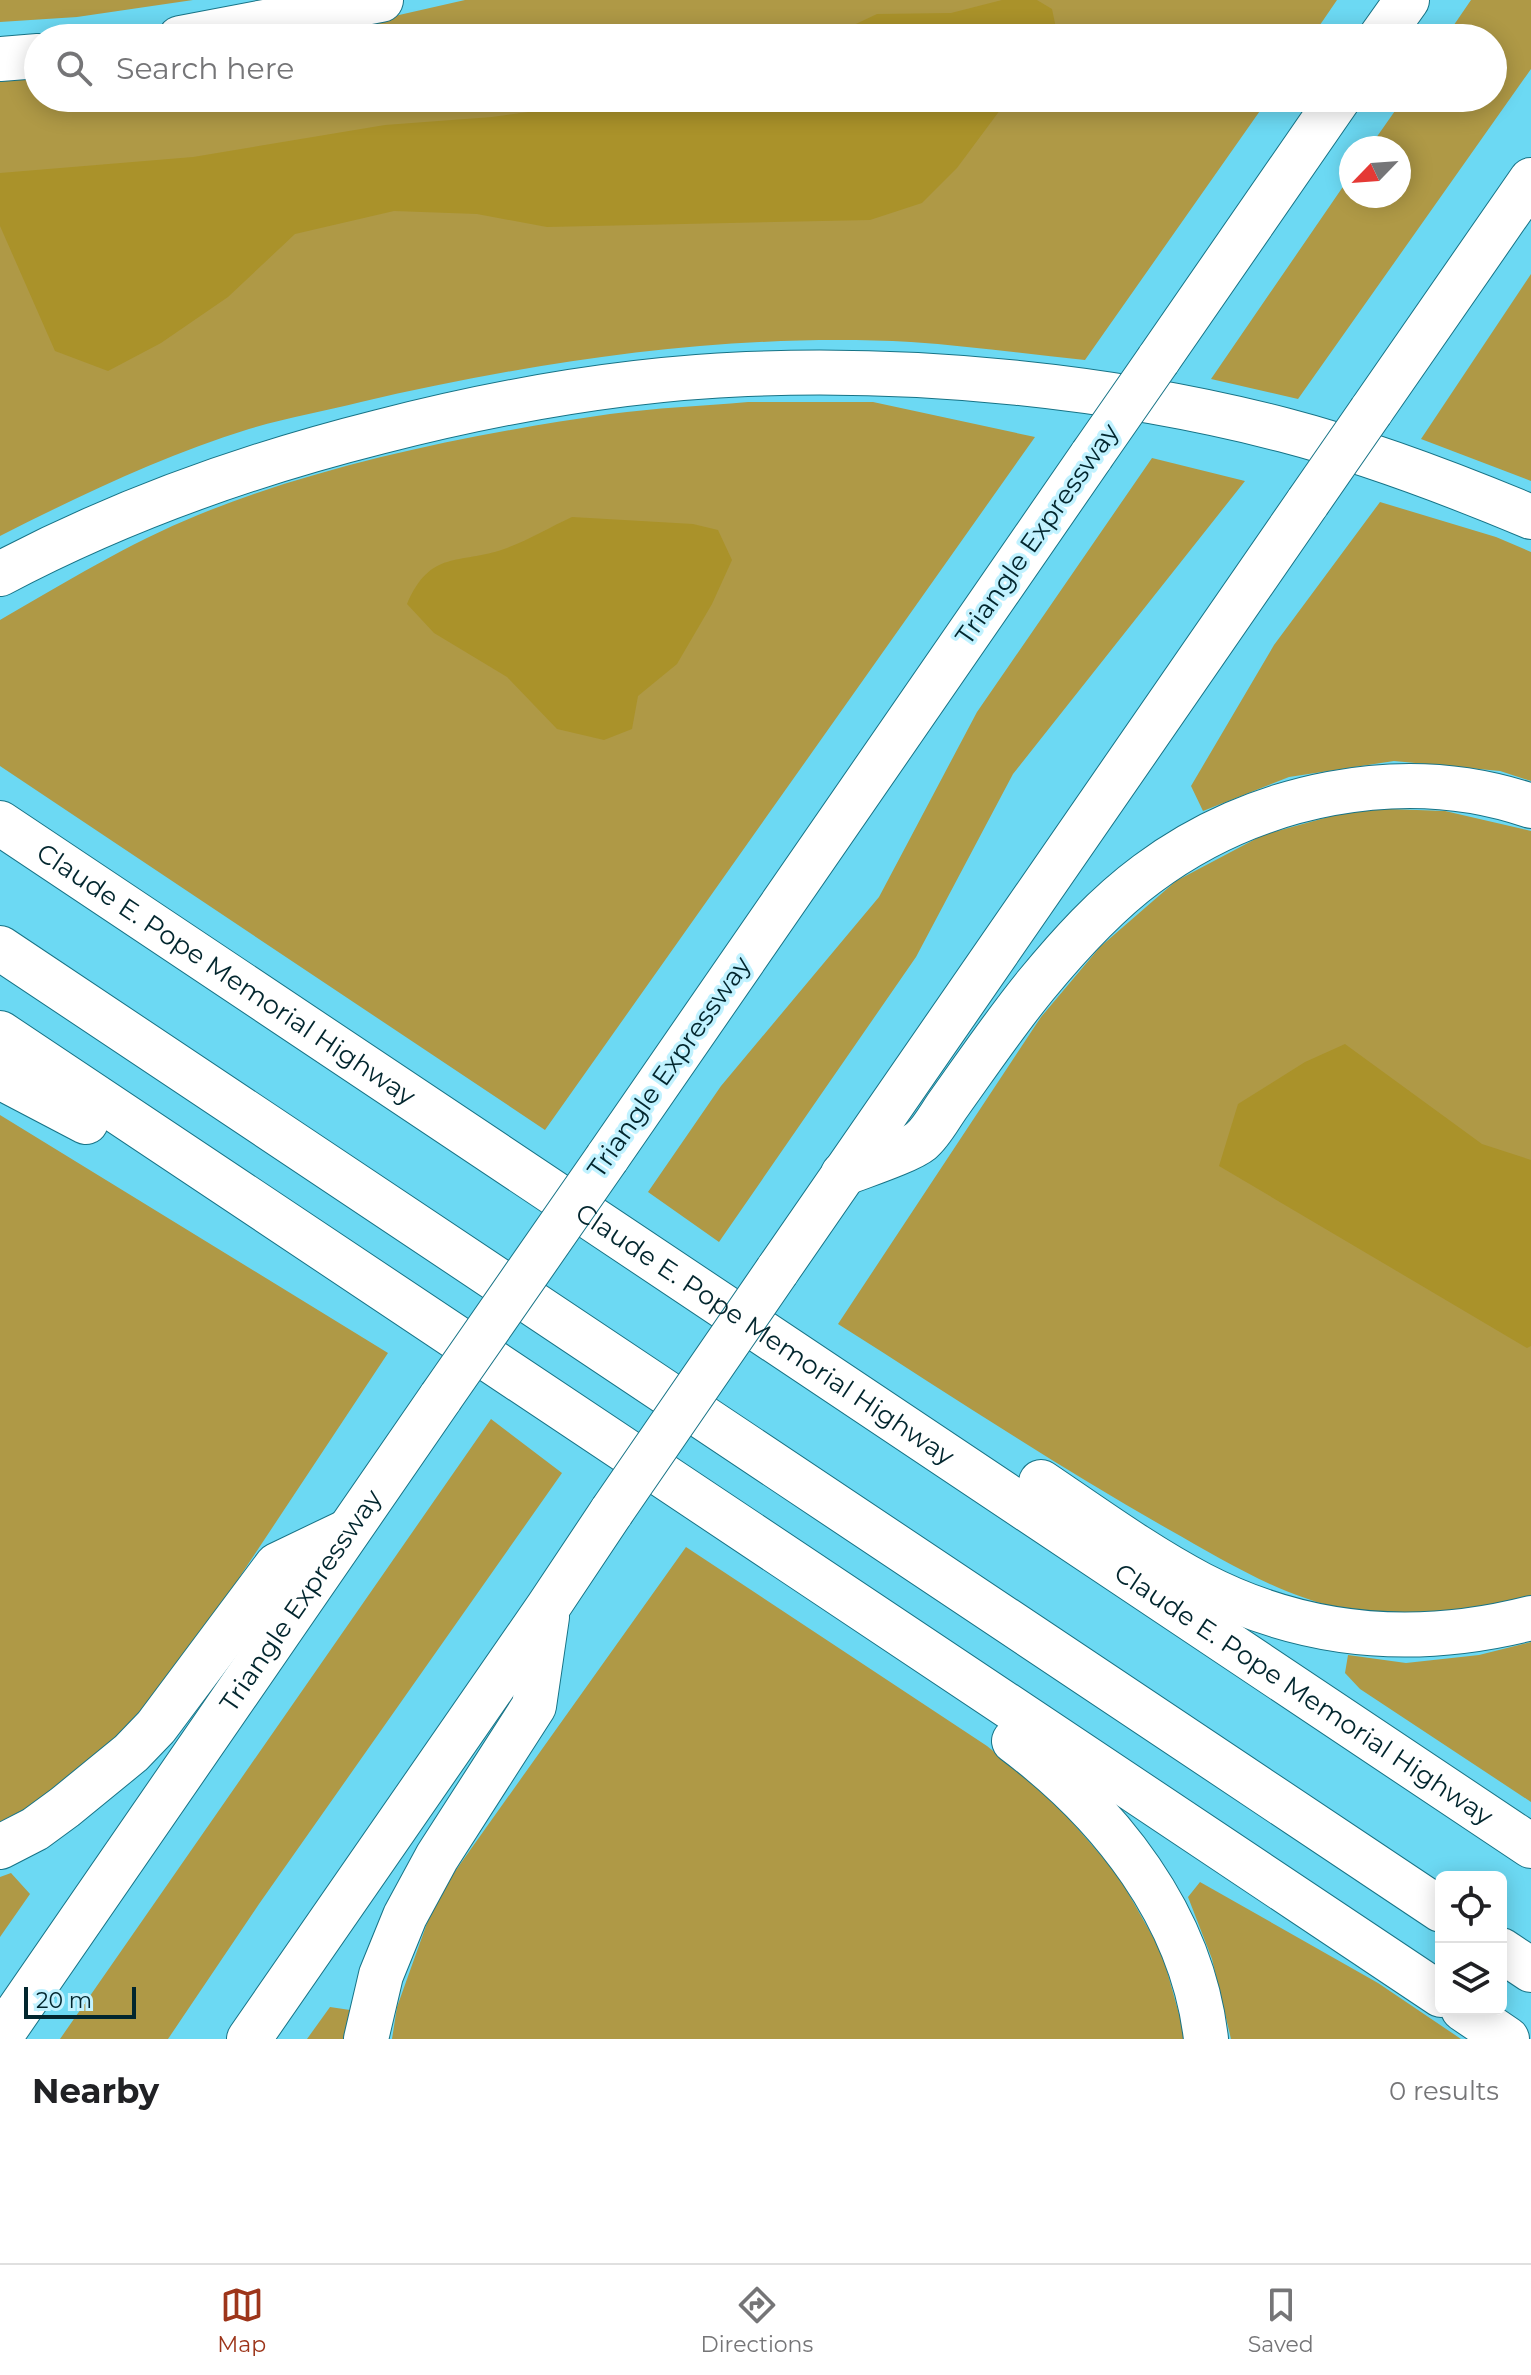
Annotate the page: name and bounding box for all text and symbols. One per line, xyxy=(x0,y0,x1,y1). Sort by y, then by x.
search box xyxy=(24,24,1507,112)
icon: search xyxy=(52,46,96,90)
text: Search here xyxy=(116,50,294,87)
north arrow xyxy=(1339,136,1411,208)
street label: Triangle Expressway xyxy=(949,416,1126,651)
street label: Claude E. Pope Memorial Highway xyxy=(31,836,422,1113)
street label: Triangle Expressway xyxy=(581,949,758,1184)
street label: Claude E. Pope Memorial Highway xyxy=(570,1196,961,1473)
street label: Triangle Expressway xyxy=(213,1483,389,1718)
street label: Claude E. Pope Memorial Highway xyxy=(1108,1556,1500,1833)
map controls xyxy=(1435,1871,1507,2015)
button: locate xyxy=(1435,1871,1507,1943)
button: layers xyxy=(1435,1943,1507,2015)
scale bar xyxy=(24,1983,136,2019)
text: 20 m xyxy=(36,1987,92,2014)
text: Nearby xyxy=(32,2070,159,2112)
text: 0 results xyxy=(1389,2075,1499,2107)
tab: Map xyxy=(217,2283,266,2358)
tab: Directions xyxy=(701,2283,813,2358)
tab: Saved xyxy=(1248,2283,1314,2358)

